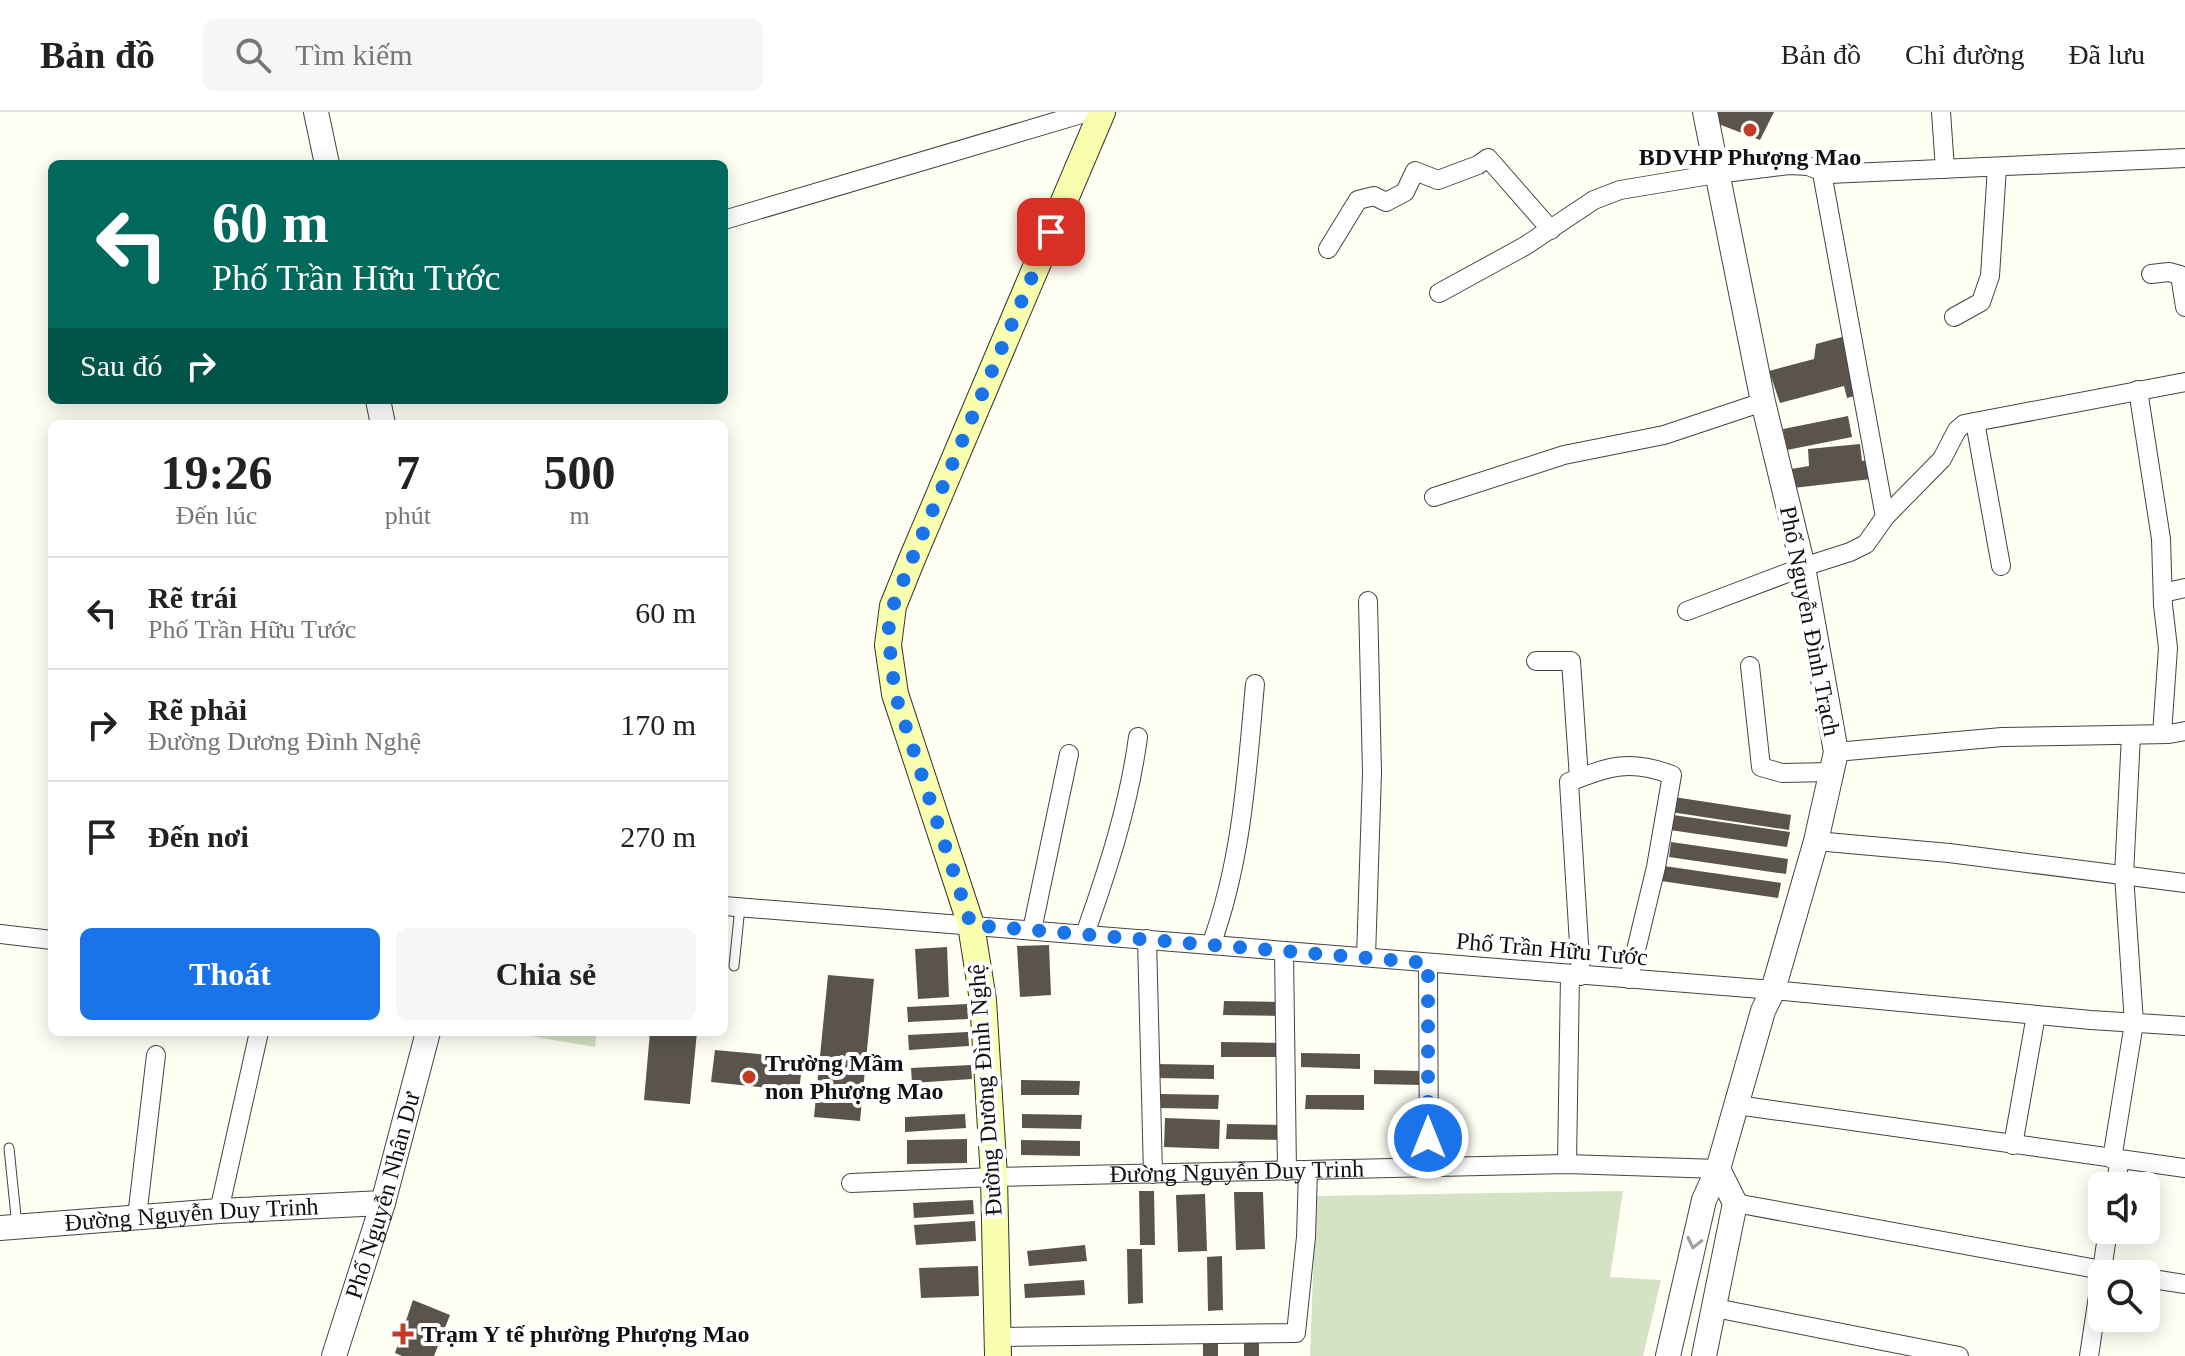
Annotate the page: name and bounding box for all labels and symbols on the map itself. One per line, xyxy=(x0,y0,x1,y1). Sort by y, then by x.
marker: BDVHP Phượng Mao xyxy=(1741,121,1759,139)
place label: BDVHP Phượng Mao xyxy=(1639,144,1861,170)
pin xyxy=(1017,198,1085,266)
street label: Phố Nguyễn Đình Trạch xyxy=(1775,504,1845,738)
street label: Phố Trần Hữu Tước xyxy=(1455,928,1649,970)
street label: Đường Dương Đình Nghệ xyxy=(963,963,1007,1217)
place label: Trường Mầm non Phượng Mao xyxy=(765,1050,943,1104)
marker: Trường Mầm non Phượng Mao xyxy=(740,1068,758,1086)
street label: Phố Nguyễn Nhân Dư xyxy=(340,1088,425,1302)
position arrow xyxy=(1386,1096,1470,1180)
street label: Đường Nguyễn Duy Trinh xyxy=(1109,1156,1364,1187)
street label: Đường Nguyễn Duy Trinh xyxy=(64,1193,319,1236)
one-way arrow xyxy=(1686,1236,1703,1250)
place label: Trạm Y tế phường Phượng Mao xyxy=(421,1321,750,1347)
marker: Trạm Y tế phường Phượng Mao xyxy=(392,1323,414,1345)

